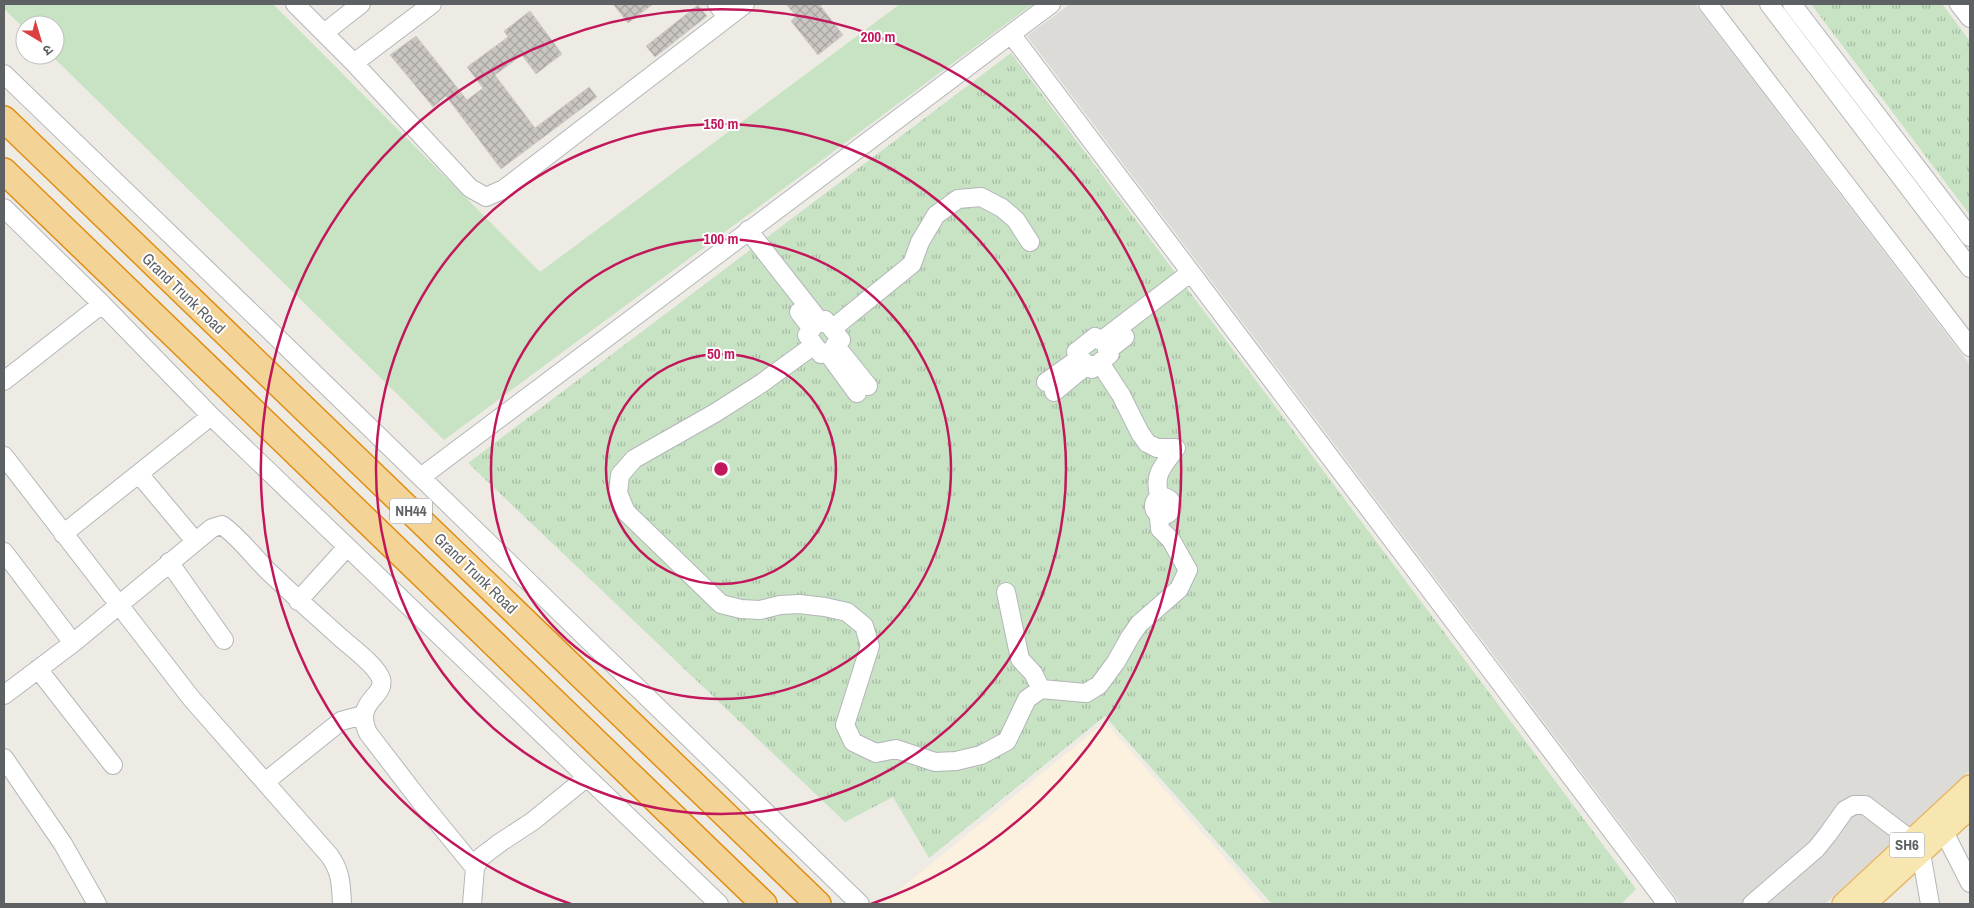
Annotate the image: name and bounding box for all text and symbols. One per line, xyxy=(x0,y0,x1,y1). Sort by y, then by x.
north arrow xyxy=(15,15,65,65)
text: 200 m xyxy=(861,26,895,47)
text: उ xyxy=(39,41,57,60)
text: 150 m xyxy=(704,113,738,134)
text: 100 m xyxy=(704,228,738,249)
street label: Grand Trunk Road xyxy=(138,248,230,338)
text: 50 m xyxy=(707,343,735,364)
centre of rings xyxy=(712,460,730,478)
road number: NH44 xyxy=(390,498,432,524)
street label: Grand Trunk Road xyxy=(430,528,522,618)
road number: SH6 xyxy=(1890,832,1924,858)

